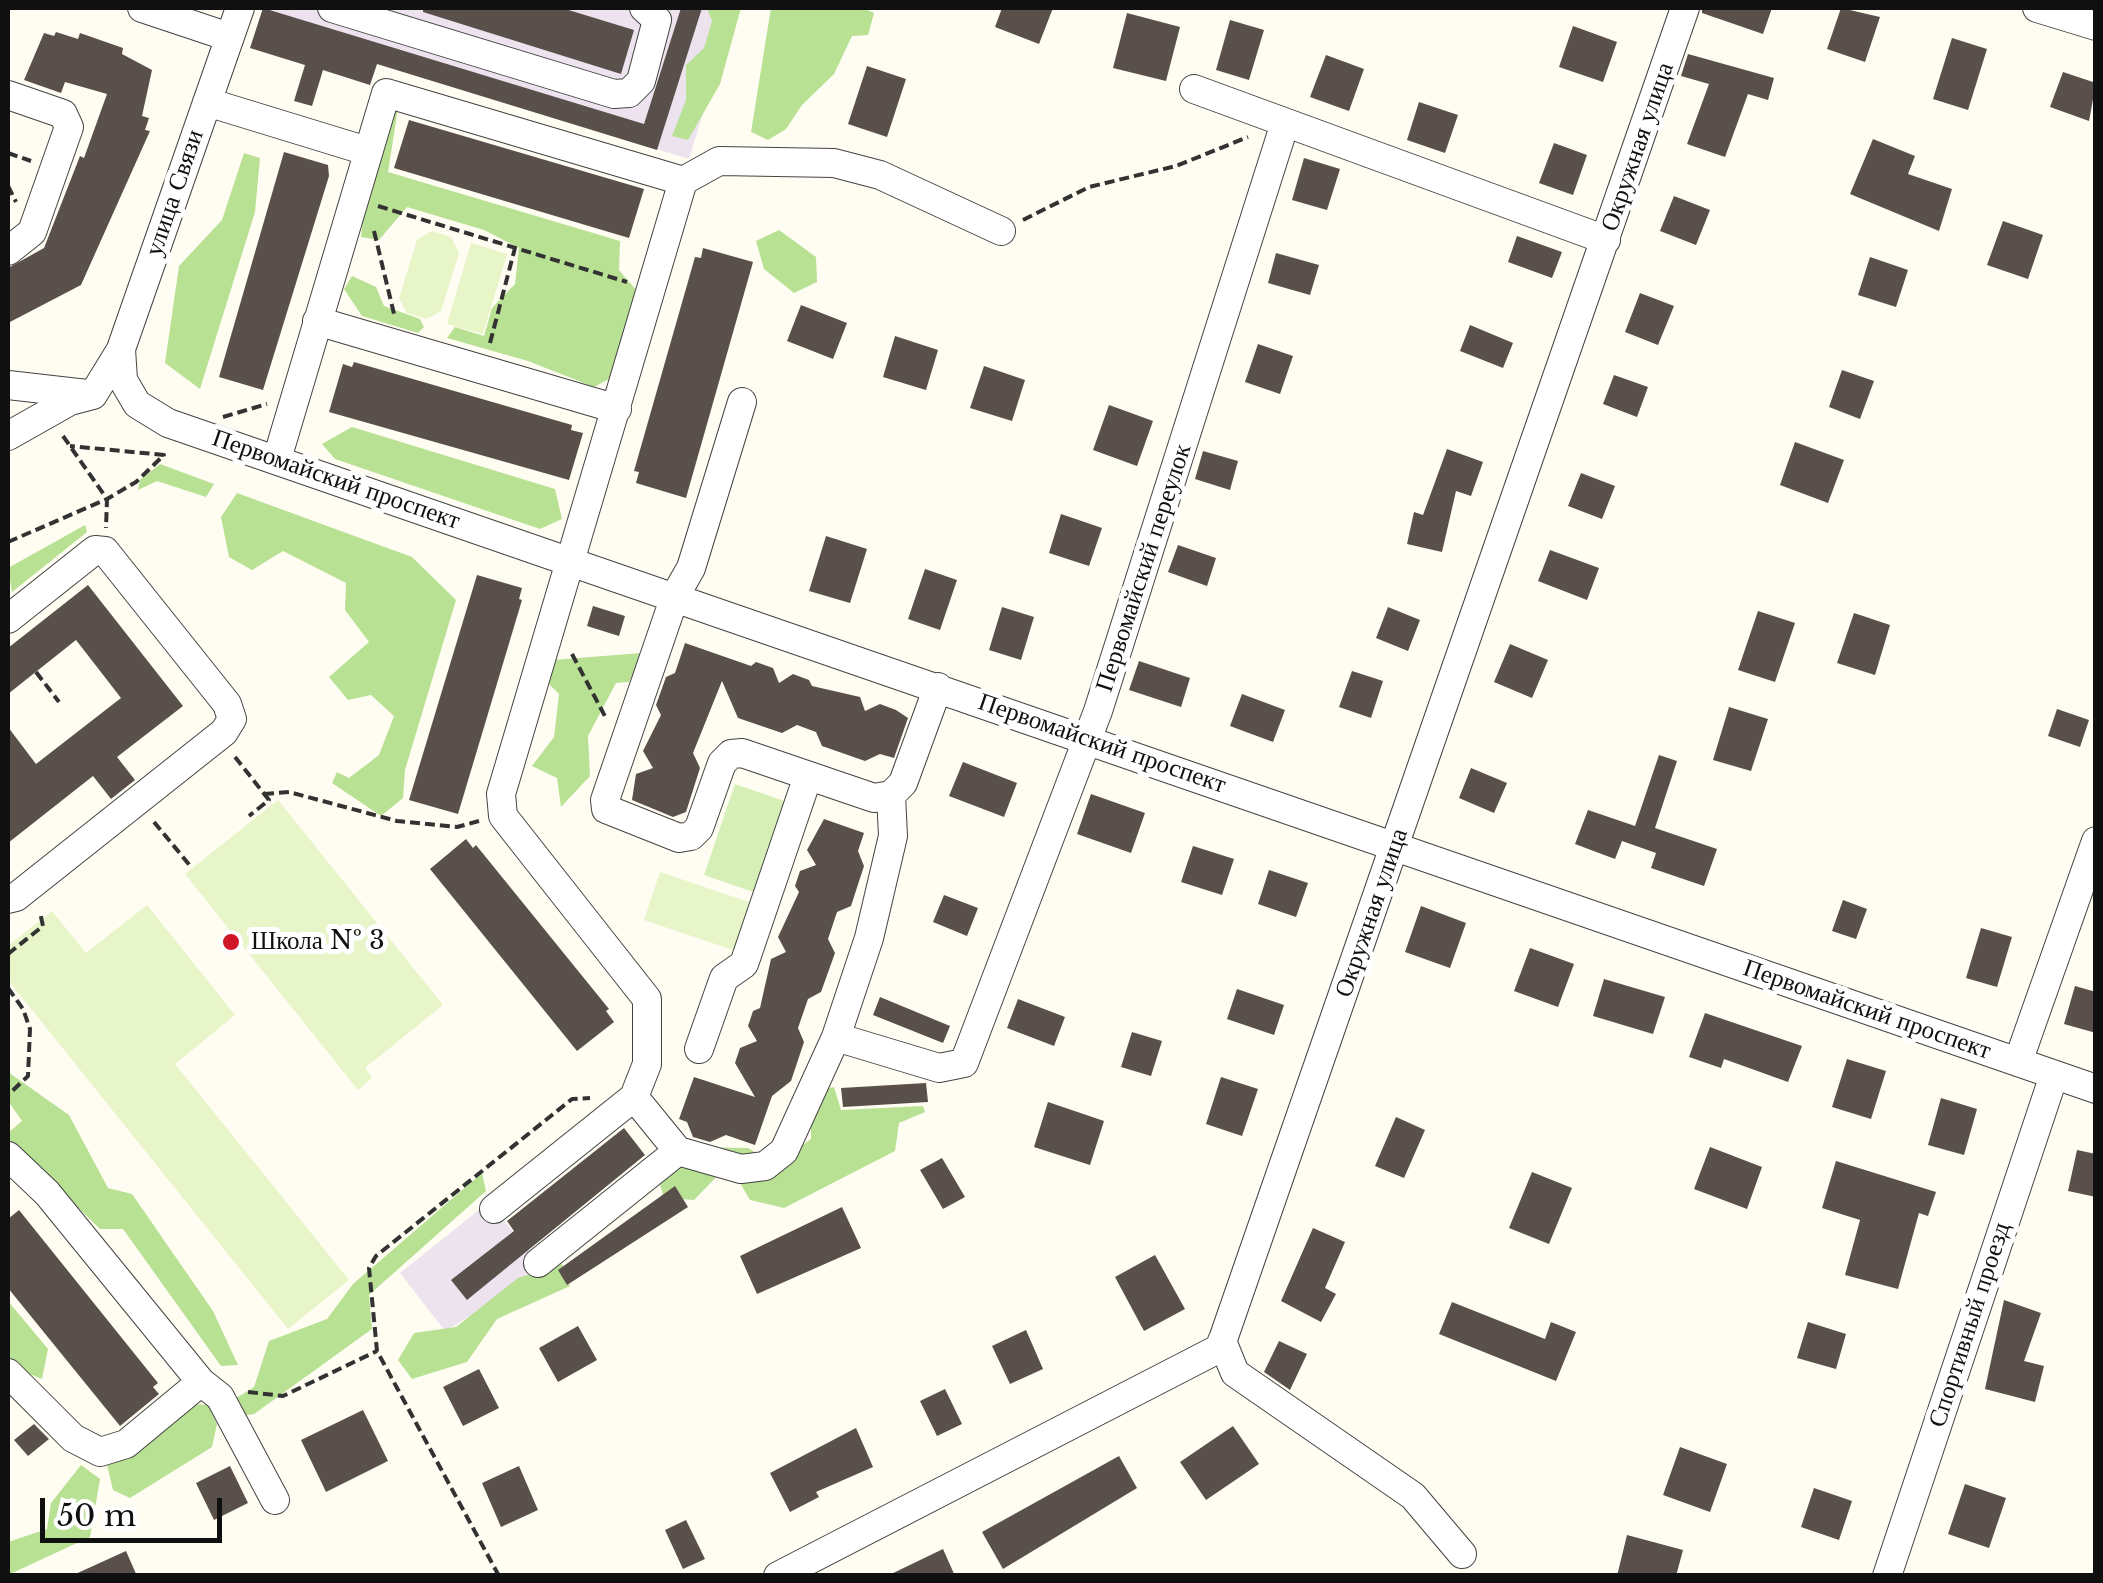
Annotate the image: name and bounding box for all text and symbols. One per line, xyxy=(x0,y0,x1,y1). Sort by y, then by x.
street label: Окружная улица xyxy=(1595,59,1681,235)
street label: улица Связи xyxy=(139,126,211,260)
street label: Первомайский проспект xyxy=(208,424,464,536)
street label: Первомайский переулок xyxy=(1090,440,1198,696)
street label: Первомайский проспект xyxy=(974,688,1230,800)
street label: Окружная улица xyxy=(1329,825,1415,1001)
place label: Школа № 3 xyxy=(251,927,385,957)
marker: Школа № 3 xyxy=(220,931,242,953)
street label: Первомайский проспект xyxy=(1739,954,1995,1066)
street label: Спортивный проезд xyxy=(1923,1219,2017,1431)
scale bar xyxy=(45,1478,228,1540)
text: 50 m xyxy=(57,1497,136,1534)

